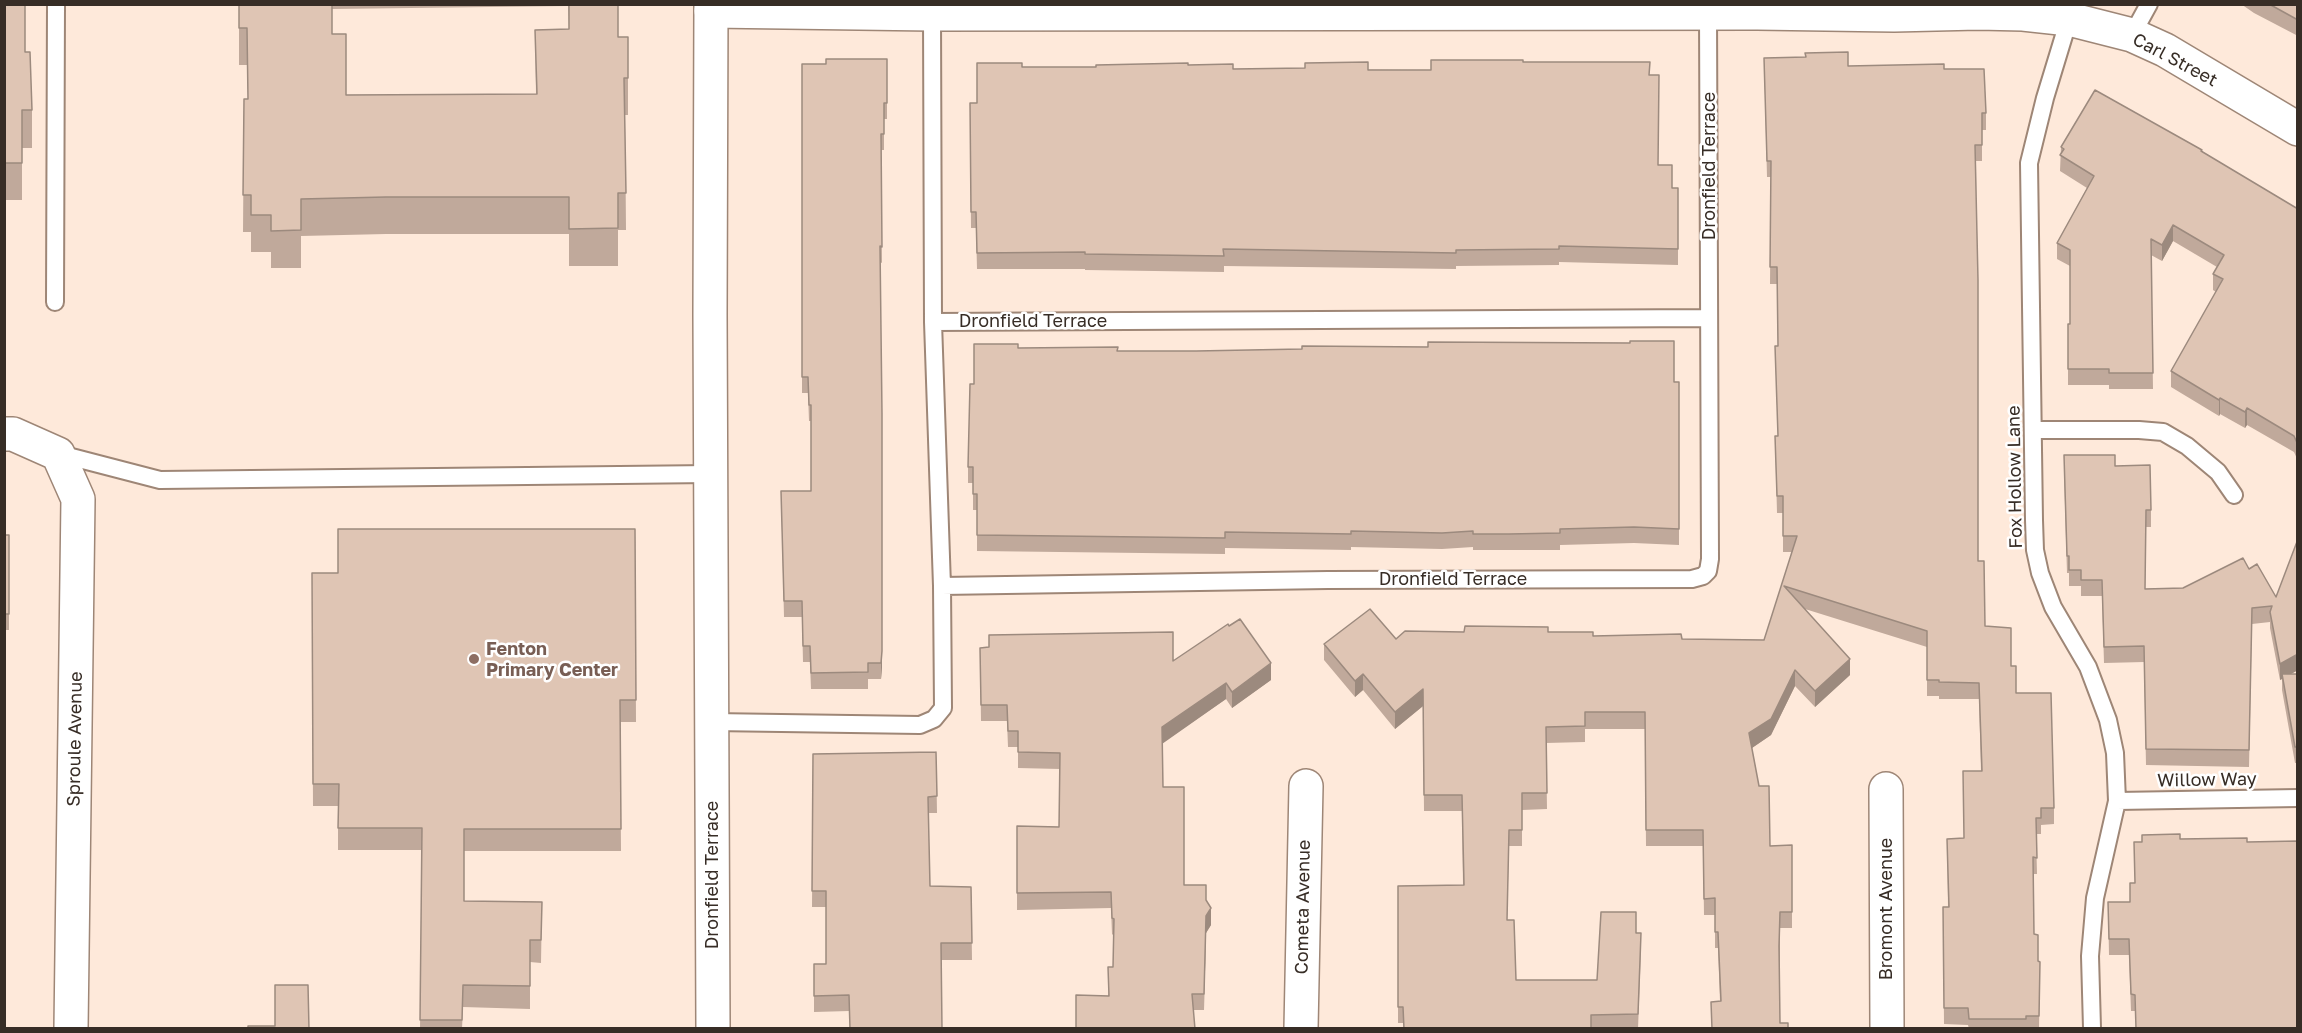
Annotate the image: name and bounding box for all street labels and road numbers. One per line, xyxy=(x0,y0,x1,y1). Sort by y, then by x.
street label: Carl Street xyxy=(2129,29,2221,91)
street label: Dronfield Terrace xyxy=(1698,92,1720,240)
street label: Dronfield Terrace xyxy=(959,310,1107,332)
street label: Fox Hollow Lane xyxy=(2003,405,2027,549)
street label: Dronfield Terrace xyxy=(1379,568,1527,590)
street label: Sproule Avenue xyxy=(63,671,87,807)
street label: Willow Way xyxy=(2157,768,2257,792)
street label: Dronfield Terrace xyxy=(701,801,723,949)
street label: Bromont Avenue xyxy=(1875,838,1897,980)
street label: Cometa Avenue xyxy=(1291,839,1315,975)

